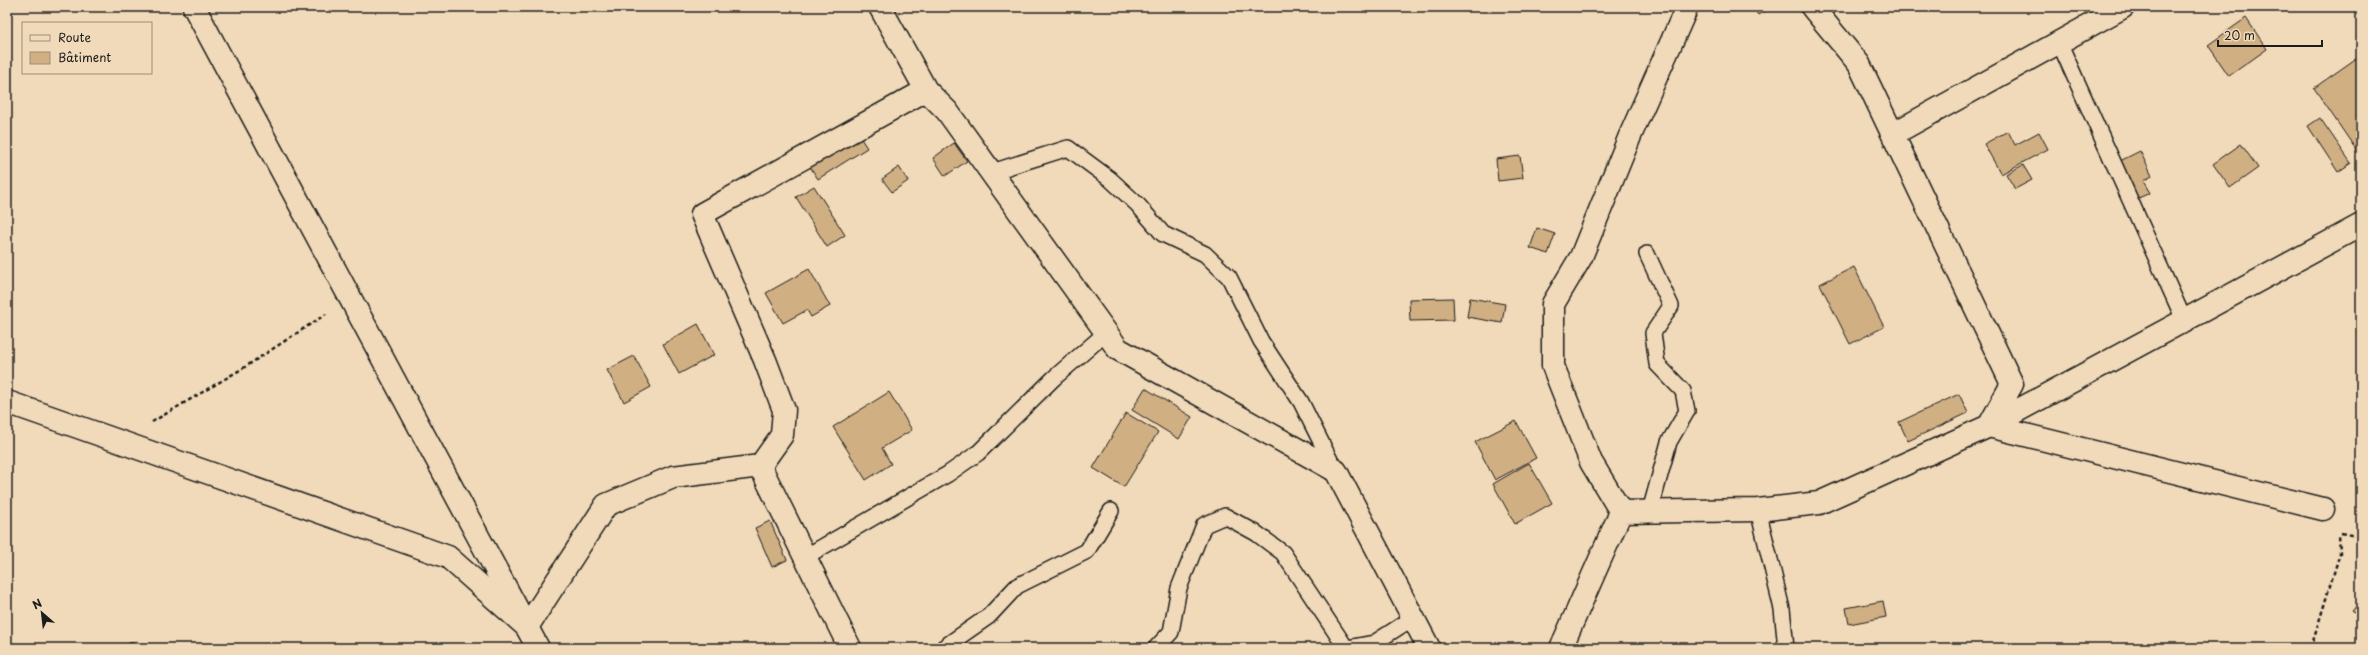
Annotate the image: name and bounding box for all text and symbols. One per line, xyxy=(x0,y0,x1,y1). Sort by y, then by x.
legend xyxy=(22,22,152,74)
scale bar xyxy=(2218,22,2322,48)
text: 20 m xyxy=(2224,26,2255,44)
text: Route xyxy=(58,28,91,46)
text: Bâtiment xyxy=(58,48,111,66)
north arrow xyxy=(22,593,62,633)
text: N xyxy=(29,594,45,613)

